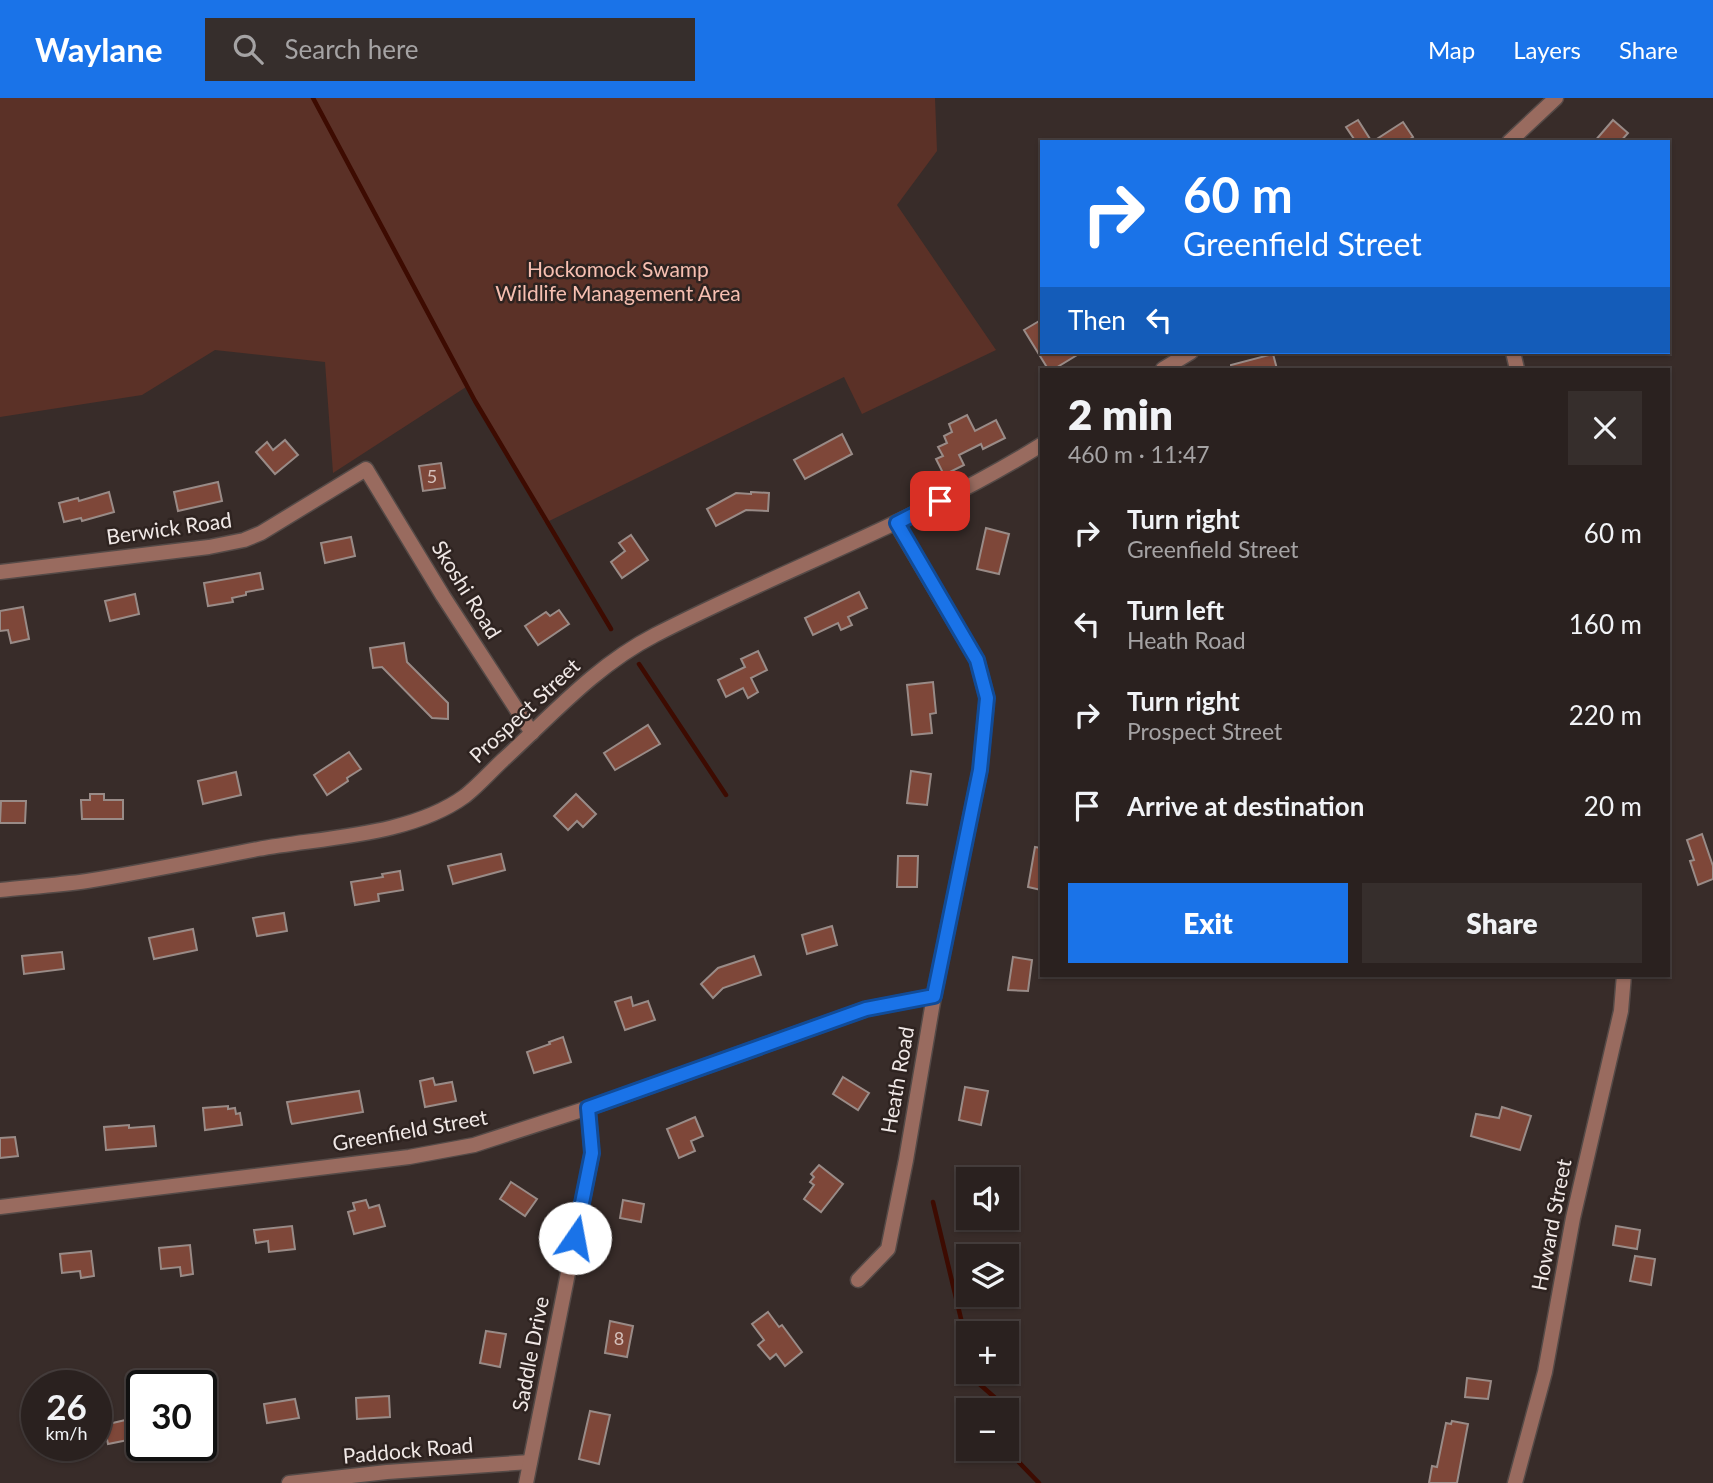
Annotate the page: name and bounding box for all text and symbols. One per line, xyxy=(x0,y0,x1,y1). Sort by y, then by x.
search box xyxy=(205,18,695,81)
text: Waylane xyxy=(35,29,163,69)
icon: search xyxy=(229,30,267,68)
text: Search here xyxy=(285,33,419,65)
text: Map xyxy=(1428,35,1475,64)
text: Layers xyxy=(1513,35,1581,64)
text: Share xyxy=(1619,35,1678,64)
text: 60 m xyxy=(1183,165,1293,223)
icon: right xyxy=(1068,168,1159,259)
text: Greenfield Street xyxy=(1183,224,1422,263)
park label: Hockomock Swamp Wildlife Management Area xyxy=(495,256,741,305)
icon: left xyxy=(1140,301,1178,339)
text: Then xyxy=(1068,304,1126,336)
text: 2 min xyxy=(1068,389,1173,439)
button: close xyxy=(1568,391,1642,465)
text: 460 m · 11:47 xyxy=(1068,440,1210,468)
house number: 5 xyxy=(427,465,437,487)
pin xyxy=(910,471,970,531)
icon: arrive xyxy=(921,482,959,520)
text: Turn right xyxy=(1127,503,1240,535)
street label: Berwick Road xyxy=(104,506,233,549)
icon: right xyxy=(1068,514,1106,552)
text: 60 m xyxy=(1584,517,1642,549)
text: Greenfield Street xyxy=(1127,535,1299,563)
street label: Skoshi Road xyxy=(427,536,507,643)
text: Turn left xyxy=(1127,594,1224,626)
icon: left xyxy=(1068,605,1106,643)
text: 160 m xyxy=(1569,608,1642,640)
text: Heath Road xyxy=(1127,626,1246,654)
street label: Prospect Street xyxy=(464,652,585,767)
text: Turn right xyxy=(1127,685,1240,717)
icon: right xyxy=(1068,696,1106,734)
text: 220 m xyxy=(1569,699,1642,731)
text: Prospect Street xyxy=(1127,717,1282,745)
icon: arrive xyxy=(1068,787,1106,825)
text: Arrive at destination xyxy=(1127,790,1364,822)
text: 20 m xyxy=(1584,790,1642,822)
button: Exit xyxy=(1068,883,1348,963)
button: Share xyxy=(1362,883,1642,963)
street label: Heath Road xyxy=(875,1024,918,1135)
street label: Greenfield Street xyxy=(330,1104,489,1155)
street label: Howard Street xyxy=(1525,1156,1576,1293)
map controls xyxy=(956,1167,1019,1461)
button: sound xyxy=(956,1167,1019,1230)
position arrow xyxy=(538,1201,612,1275)
button: layers xyxy=(956,1244,1019,1307)
street label: Saddle Drive xyxy=(506,1294,553,1413)
button: + xyxy=(956,1321,1019,1384)
house number: 8 xyxy=(614,1327,624,1349)
speed limit sign: 30 xyxy=(126,1370,217,1461)
text: 26 xyxy=(46,1385,87,1427)
button: − xyxy=(956,1398,1019,1461)
text: km/h xyxy=(45,1422,88,1444)
street label: Paddock Road xyxy=(342,1431,474,1468)

